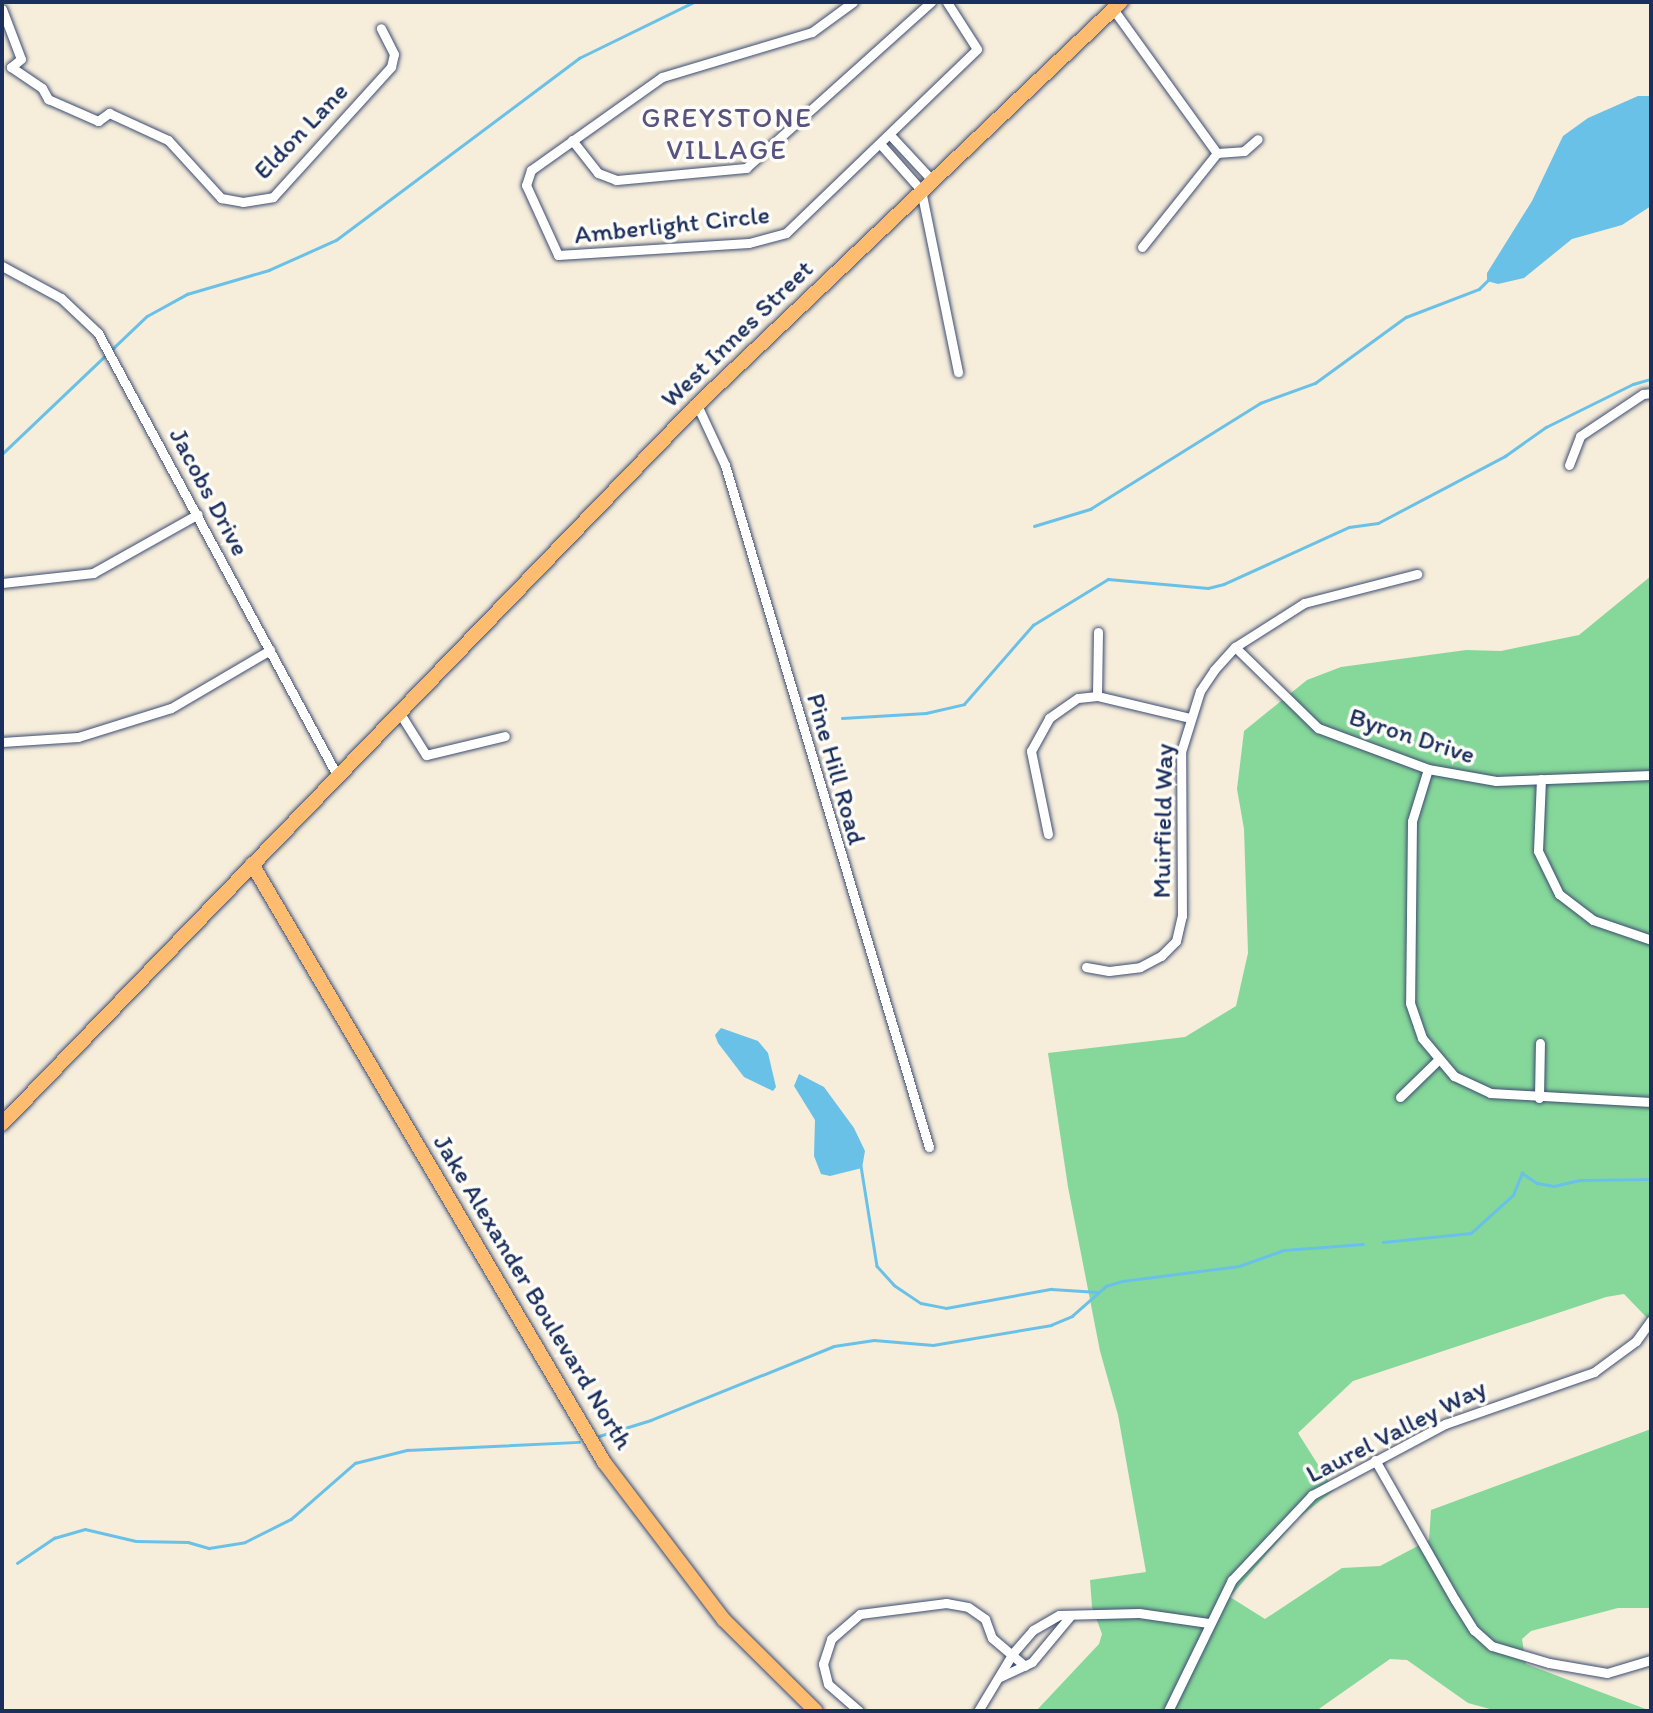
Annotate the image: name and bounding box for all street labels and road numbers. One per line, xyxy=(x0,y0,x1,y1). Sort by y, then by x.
street label: Eldon Lane xyxy=(247,76,355,186)
street label: Amberlight Circle xyxy=(573,199,771,251)
street label: West Innes Street xyxy=(655,254,819,414)
street label: Jacobs Drive xyxy=(162,423,256,561)
street label: Pine Hill Road xyxy=(800,690,872,848)
street label: Byron Drive xyxy=(1345,701,1479,771)
street label: Muirfield Way xyxy=(1146,743,1180,899)
street label: Jake Alexander Boulevard North xyxy=(427,1129,639,1455)
street label: Laurel Valley Way xyxy=(1301,1372,1491,1490)

